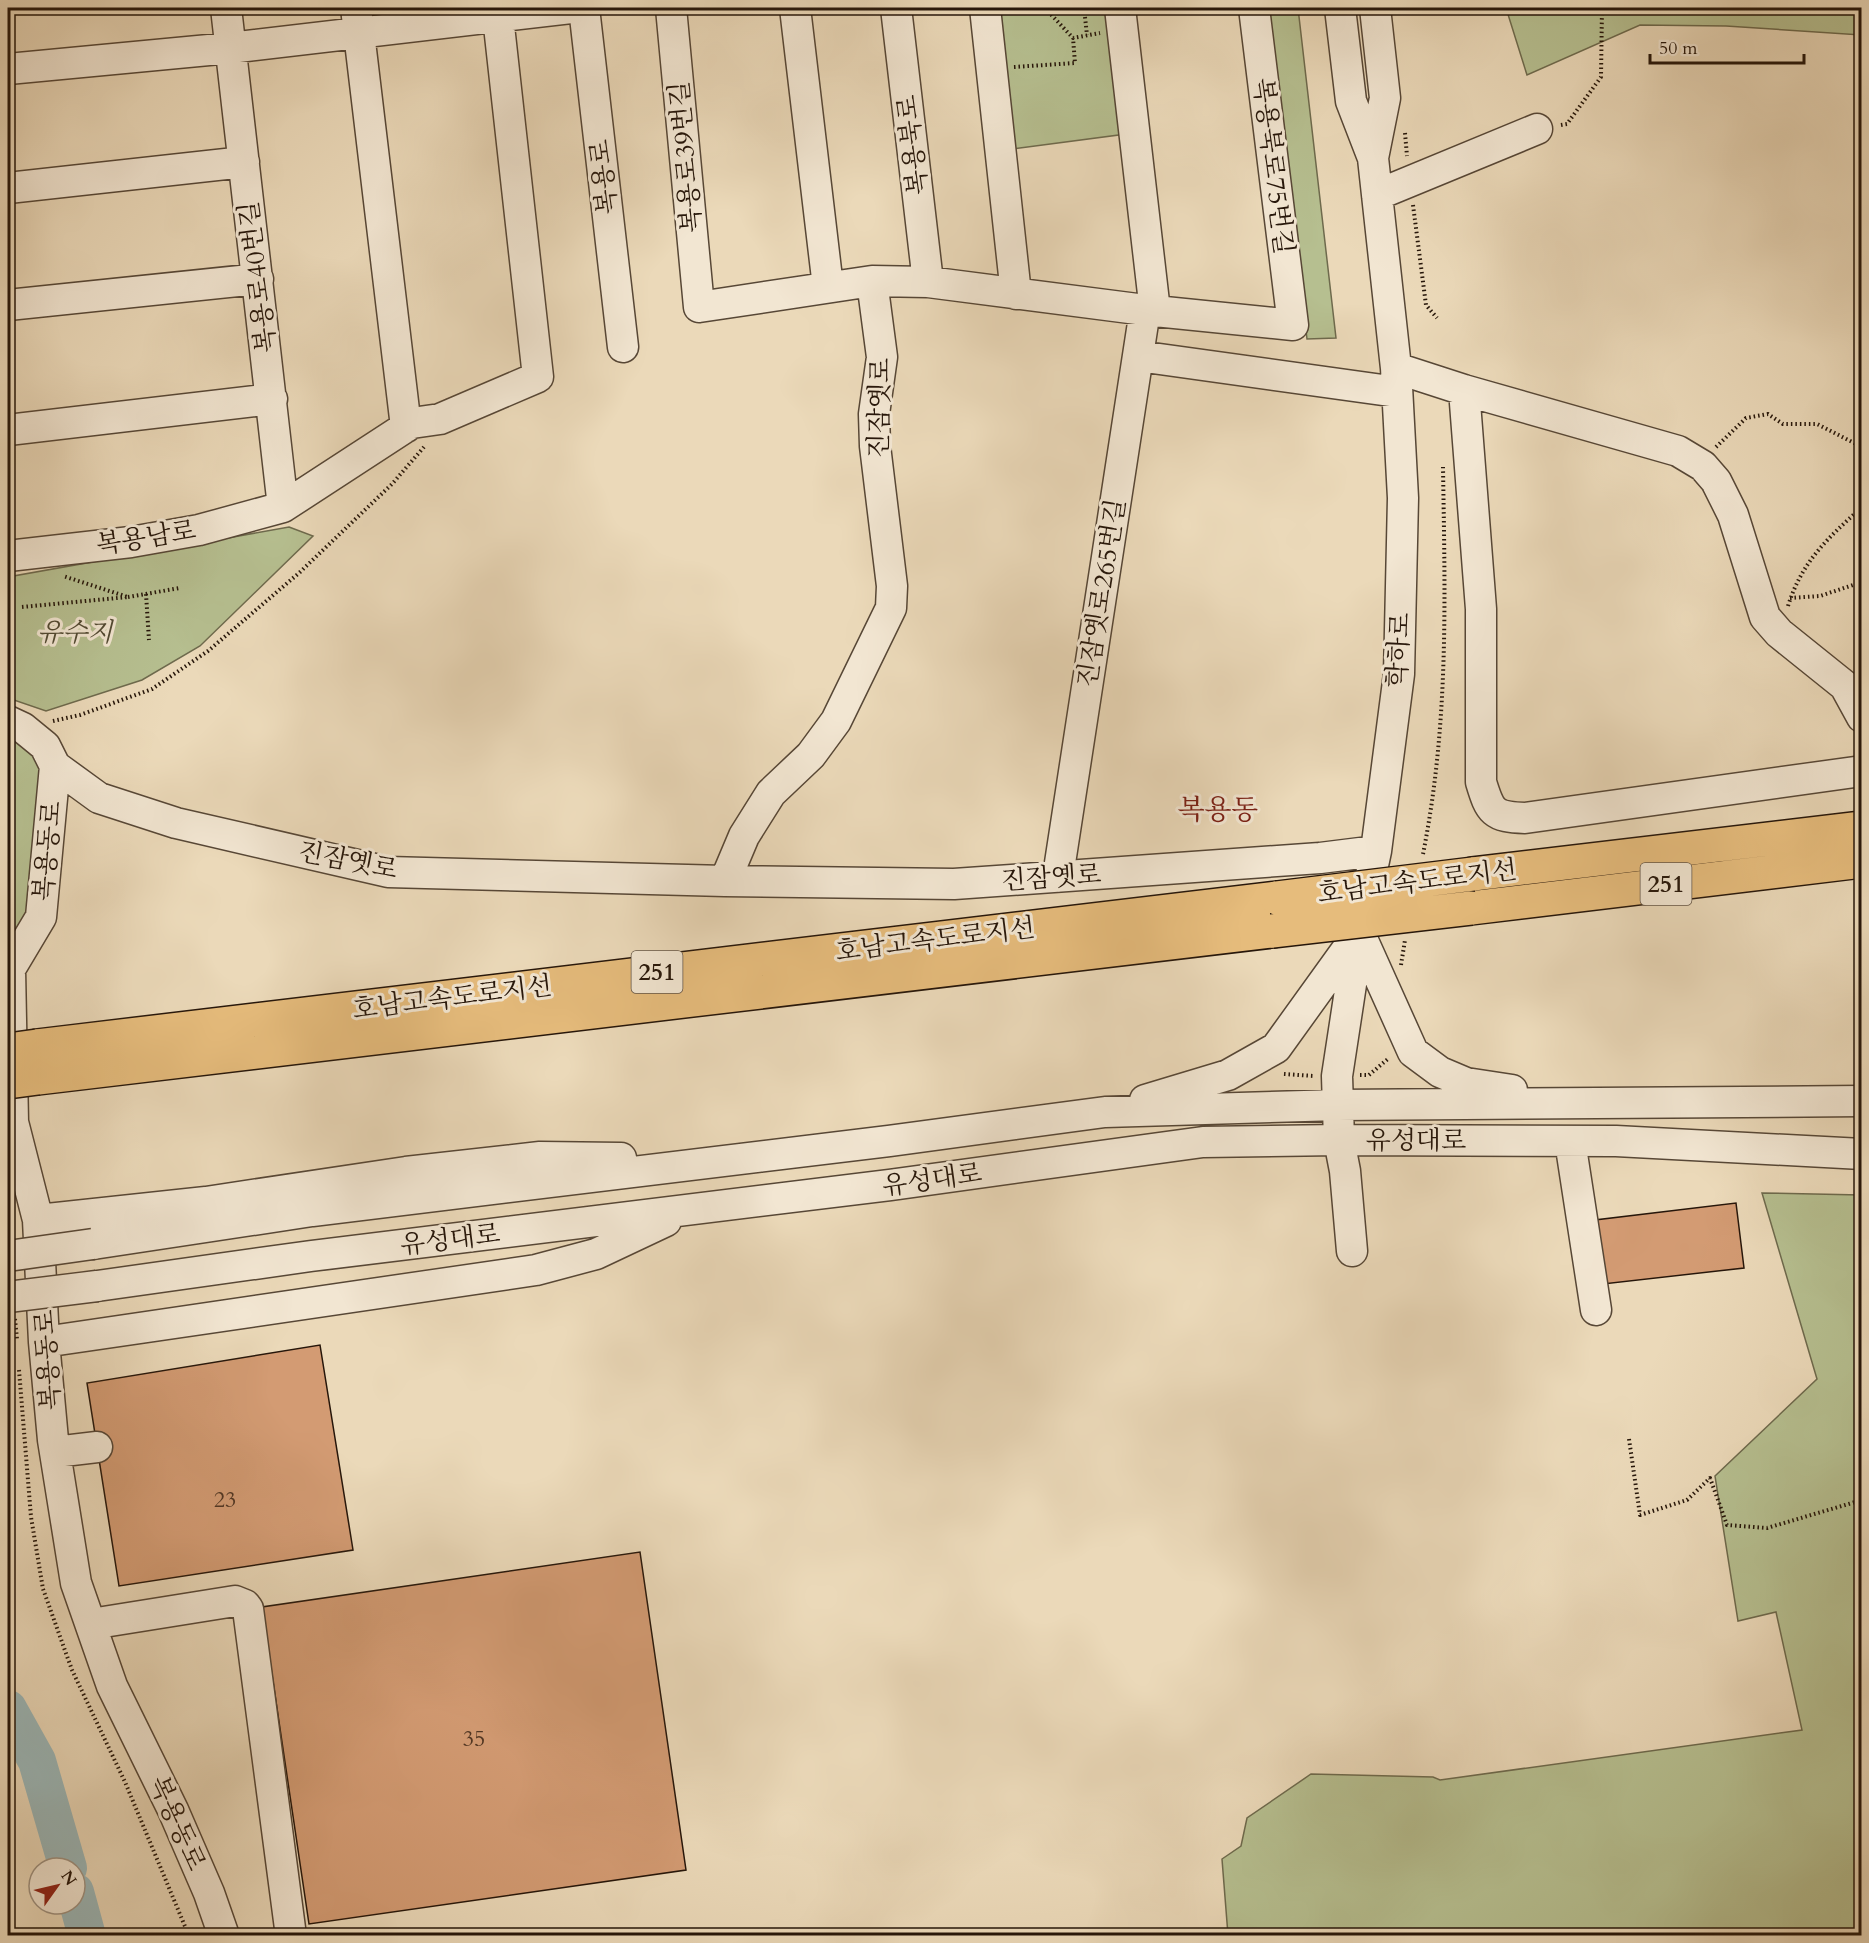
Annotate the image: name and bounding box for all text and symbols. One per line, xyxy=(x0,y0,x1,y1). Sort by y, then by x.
scale bar xyxy=(1650,27,1804,65)
text: 50 m xyxy=(1659,36,1698,61)
street label: 복용북로75번길 xyxy=(1245,76,1302,256)
street label: 복용로39번길 xyxy=(661,80,710,234)
street label: 복용북로 xyxy=(889,93,936,197)
street label: 복용로 xyxy=(582,137,625,216)
street label: 복용로40번길 xyxy=(231,199,284,355)
street label: 진잠옛로 xyxy=(861,357,898,459)
street label: 진잠옛로265번길 xyxy=(1069,496,1134,690)
street label: 복용남로 xyxy=(94,512,198,563)
street label: 학하로 xyxy=(1379,611,1418,689)
park label: 유수지 xyxy=(37,615,115,650)
district label: 복용동 xyxy=(1177,791,1259,829)
street label: 복용동로 xyxy=(26,799,69,903)
street label: 진잠옛로 xyxy=(295,834,401,887)
street label: 호남고속도로지선 xyxy=(1315,852,1519,911)
street label: 진잠옛로 xyxy=(1000,857,1102,898)
road number: 251 xyxy=(1640,863,1692,905)
street label: 호남고속도로지선 xyxy=(833,910,1037,969)
road number: 251 xyxy=(632,951,682,993)
street label: 호남고속도로지선 xyxy=(350,968,554,1027)
street label: 유성대로 xyxy=(1366,1123,1466,1158)
street label: 유성대로 xyxy=(880,1155,984,1204)
street label: 유성대로 xyxy=(398,1216,502,1263)
street label: 복용동로 xyxy=(27,1309,68,1411)
house number: 23 xyxy=(214,1485,236,1515)
house number: 35 xyxy=(463,1724,485,1754)
street label: 복용동로 xyxy=(141,1770,214,1876)
north arrow xyxy=(27,1856,87,1916)
text: N xyxy=(56,1866,82,1890)

